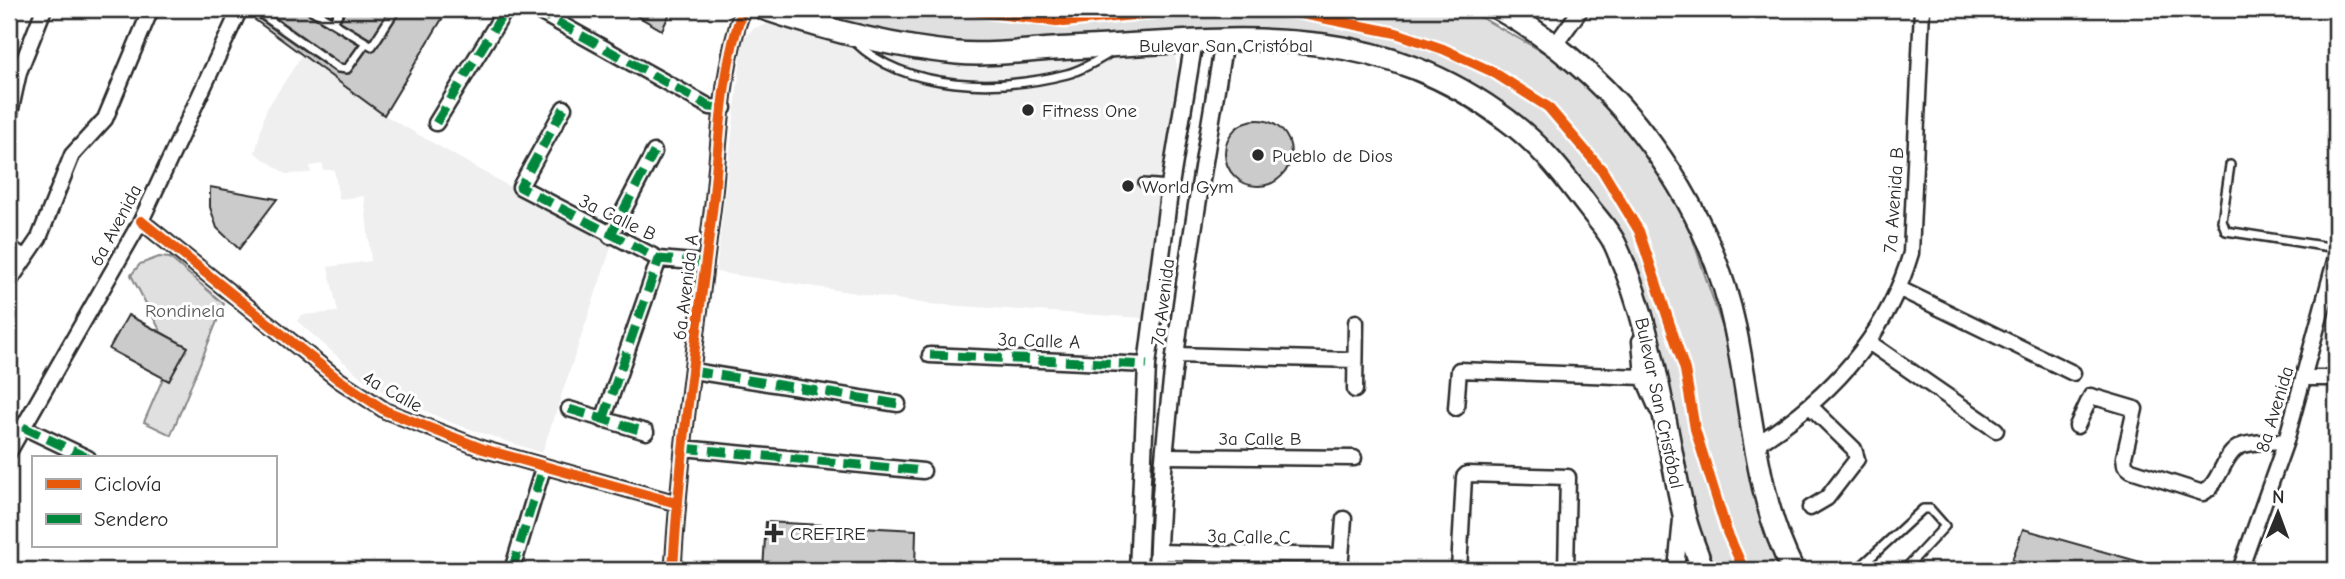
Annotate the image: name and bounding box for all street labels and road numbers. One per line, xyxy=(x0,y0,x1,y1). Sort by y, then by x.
street label: Bulevar San Cristóbal xyxy=(1139,35,1313,57)
street label: 7a Avenida B xyxy=(1879,146,1909,254)
street label: 6a Avenida xyxy=(85,181,147,270)
street label: 3a Calle B xyxy=(575,190,660,246)
street label: 6a Avenida A xyxy=(669,233,703,341)
street label: 7a Avenida xyxy=(1147,257,1179,347)
street label: Bulevar San Cristóbal xyxy=(1630,316,1688,491)
street label: 3a Calle A xyxy=(997,329,1081,353)
street label: 8a Avenida xyxy=(2251,364,2298,455)
street label: 4a Calle xyxy=(359,367,426,417)
street label: 3a Calle B xyxy=(1218,428,1302,450)
street label: 3a Calle C xyxy=(1207,525,1291,549)

